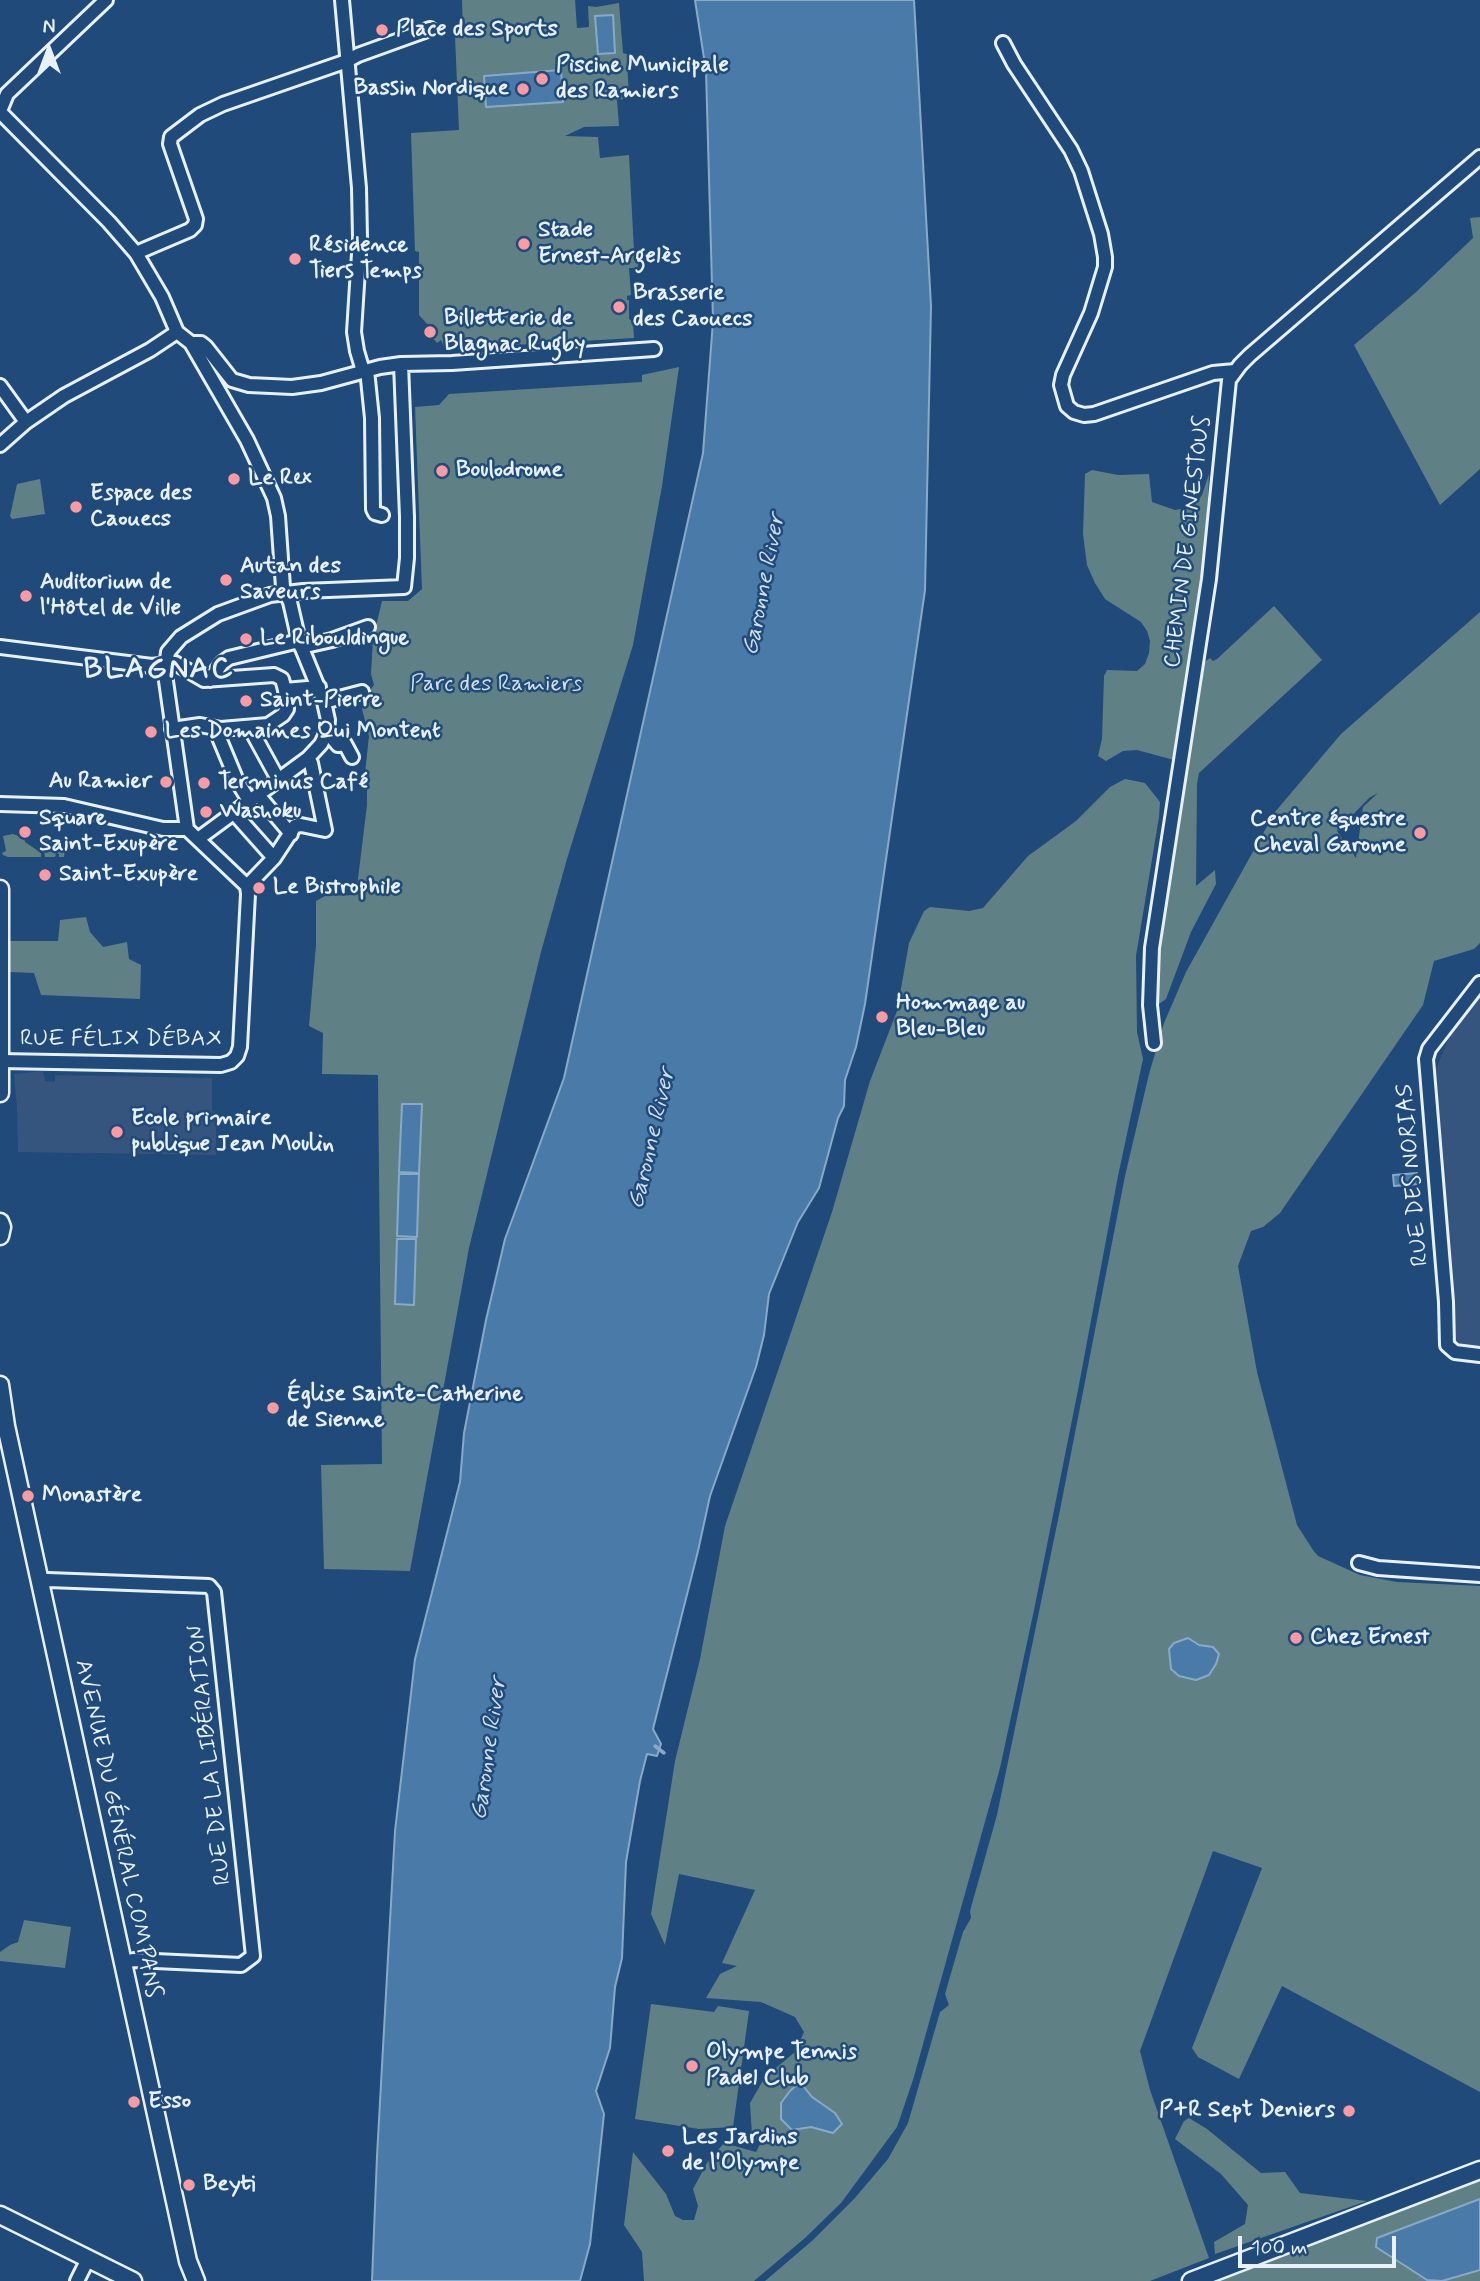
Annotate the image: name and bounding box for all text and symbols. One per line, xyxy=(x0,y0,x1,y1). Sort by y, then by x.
north arrow xyxy=(14,14,84,84)
text: N xyxy=(43,15,55,40)
place label: Place des Sports xyxy=(396,16,558,44)
marker: Place des Sports xyxy=(374,22,390,38)
place label: Piscine Municipale des Ramiers xyxy=(556,52,729,106)
marker: Piscine Municipale des Ramiers xyxy=(534,71,550,87)
place label: Bassin Nordique xyxy=(353,75,509,103)
marker: Bassin Nordique xyxy=(515,81,531,97)
place label: Stade Ernest-Argelès xyxy=(538,217,681,271)
place label: Résidence Tiers Temps xyxy=(309,232,422,286)
marker: Stade Ernest-Argelès xyxy=(516,236,532,252)
marker: Résidence Tiers Temps xyxy=(287,251,303,267)
place label: Brasserie des Caouecs xyxy=(633,280,752,334)
marker: Brasserie des Caouecs xyxy=(611,299,627,315)
place label: Billetterie de Blagnac Rugby xyxy=(444,305,585,359)
marker: Billetterie de Blagnac Rugby xyxy=(422,324,438,340)
street label: CHEMIN DE GINESTOUS xyxy=(1160,414,1218,670)
place label: Boulodrome xyxy=(456,457,563,485)
marker: Boulodrome xyxy=(434,463,450,479)
place label: Le Rex xyxy=(248,465,312,493)
marker: Le Rex xyxy=(226,471,242,487)
place label: Espace des Caouecs xyxy=(90,480,192,534)
marker: Espace des Caouecs xyxy=(68,499,84,515)
water label: Garonne River xyxy=(737,512,793,658)
place label: Autan des Saveurs xyxy=(240,553,341,607)
place label: Auditorium de l'Hôtel de Ville xyxy=(40,569,181,623)
marker: Autan des Saveurs xyxy=(218,572,234,588)
marker: Auditorium de l'Hôtel de Ville xyxy=(18,588,34,604)
place label: Le Ribouldingue xyxy=(260,625,409,653)
marker: Le Ribouldingue xyxy=(238,631,254,647)
district label: BLAGNAC xyxy=(88,653,230,689)
park label: Parc des Ramiers xyxy=(410,671,582,699)
place label: Saint-Pierre xyxy=(260,687,382,715)
marker: Saint-Pierre xyxy=(238,693,254,709)
place label: Les Domaines Qui Montent xyxy=(165,718,441,746)
marker: Les Domaines Qui Montent xyxy=(143,724,159,740)
place label: Au Ramier xyxy=(49,768,152,796)
place label: Terminus Café xyxy=(218,769,368,797)
marker: Au Ramier xyxy=(158,774,174,790)
marker: Terminus Café xyxy=(196,775,212,791)
place label: Washoku xyxy=(220,798,301,826)
marker: Washoku xyxy=(198,804,214,820)
place label: Square Saint-Exupère xyxy=(39,805,178,859)
place label: Centre équestre Cheval Garonne xyxy=(1250,806,1406,860)
marker: Square Saint-Exupère xyxy=(17,824,33,840)
marker: Centre équestre Cheval Garonne xyxy=(1412,825,1428,841)
place label: Saint-Exupère xyxy=(59,861,198,889)
marker: Saint-Exupère xyxy=(37,867,53,883)
place label: Le Bistrophile xyxy=(273,874,401,902)
marker: Le Bistrophile xyxy=(251,880,267,896)
place label: Hommage au Bleu-Bleu xyxy=(896,990,1025,1044)
marker: Hommage au Bleu-Bleu xyxy=(874,1009,890,1025)
street label: RUE FÉLIX DÉBAX xyxy=(20,1026,222,1054)
water label: Garonne River xyxy=(623,1066,683,1212)
street label: RUE DES NORIAS xyxy=(1392,1083,1436,1267)
place label: Ecole primaire publique Jean Moulin xyxy=(131,1105,334,1159)
marker: Ecole primaire publique Jean Moulin xyxy=(109,1124,125,1140)
place label: Église Sainte-Catherine de Sienne xyxy=(287,1381,523,1435)
marker: Église Sainte-Catherine de Sienne xyxy=(265,1400,281,1416)
place label: Monastère xyxy=(42,1482,142,1510)
marker: Monastère xyxy=(20,1488,36,1504)
street label: RUE DE LA LIBÉRATION xyxy=(184,1624,238,1886)
place label: Chez Ernest xyxy=(1310,1624,1429,1652)
marker: Chez Ernest xyxy=(1288,1630,1304,1646)
street label: AVENUE DU GÉNÉRAL COMPANS xyxy=(68,1657,166,2001)
water label: Garonne River xyxy=(466,1676,514,1822)
place label: Olympe Tennis Padel Club xyxy=(706,2039,857,2093)
marker: Olympe Tennis Padel Club xyxy=(684,2058,700,2074)
place label: Esso xyxy=(148,2088,191,2116)
marker: Esso xyxy=(126,2094,142,2110)
place label: P+R Sept Deniers xyxy=(1159,2097,1335,2125)
marker: P+R Sept Deniers xyxy=(1341,2103,1357,2119)
place label: Les Jardins de l'Olympe xyxy=(682,2124,799,2178)
marker: Les Jardins de l'Olympe xyxy=(660,2143,676,2159)
place label: Beyti xyxy=(203,2171,255,2199)
marker: Beyti xyxy=(181,2177,197,2193)
scale bar xyxy=(1242,2222,1400,2266)
text: 100 m xyxy=(1251,2234,1307,2262)

